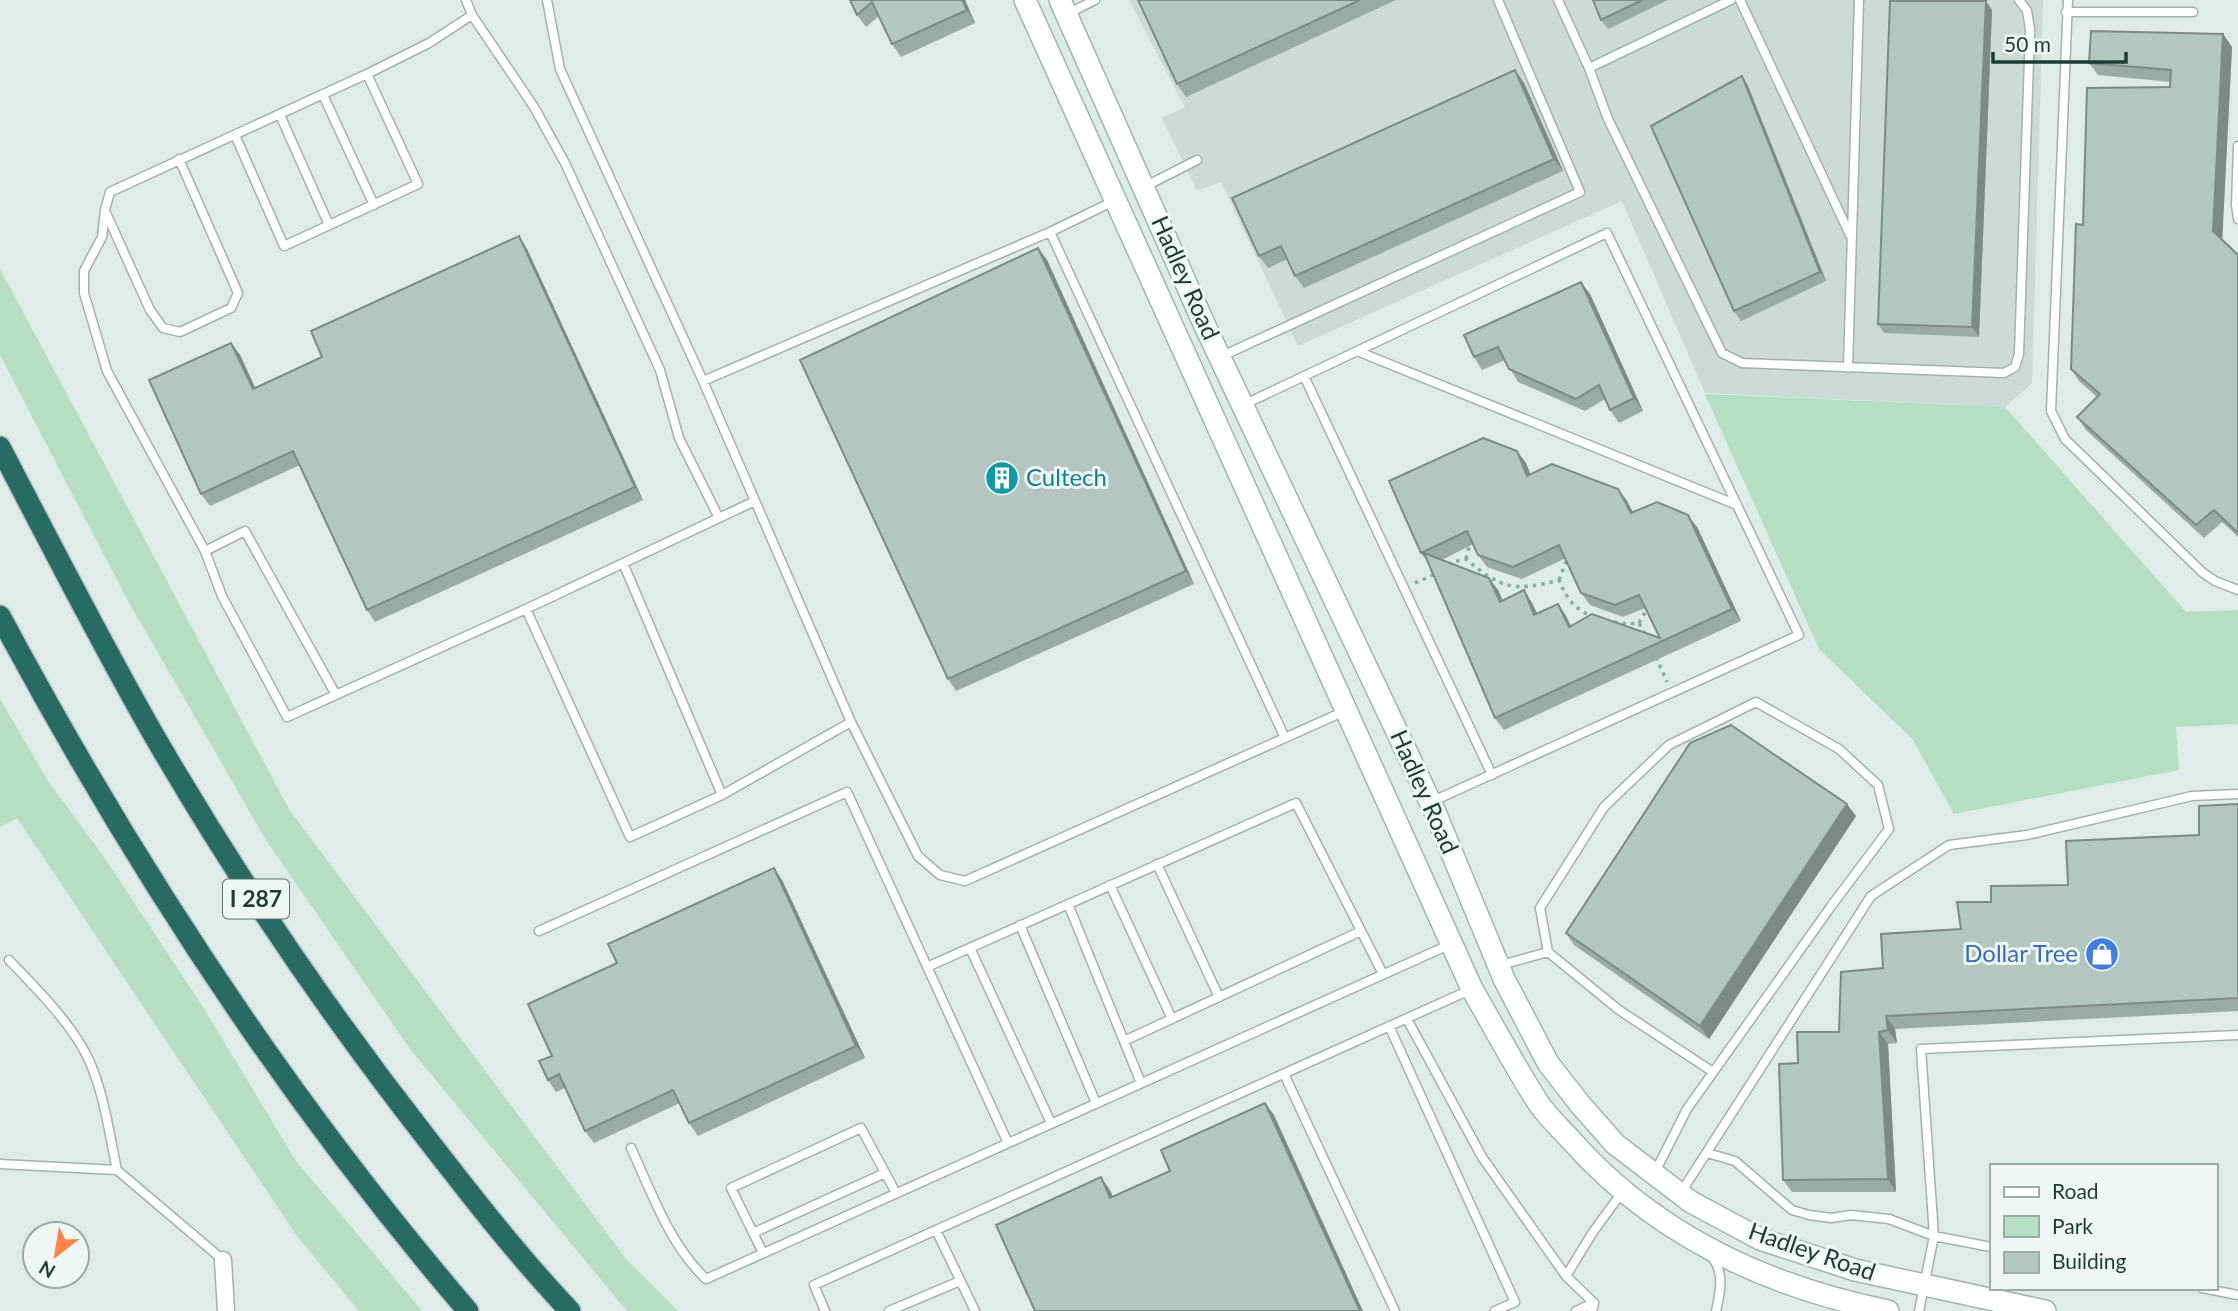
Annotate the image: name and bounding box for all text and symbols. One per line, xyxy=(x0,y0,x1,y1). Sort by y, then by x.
scale bar xyxy=(1993,21,2126,65)
text: 50 m xyxy=(2004,31,2051,56)
street label: Hadley Road xyxy=(1146,211,1227,344)
building icon: Cultech xyxy=(983,459,1021,497)
place label: Cultech xyxy=(1026,462,1107,491)
street label: Hadley Road xyxy=(1385,725,1466,858)
road number: I 287 xyxy=(223,879,289,918)
shop icon: Dollar Tree xyxy=(2083,935,2121,973)
place label: Dollar Tree xyxy=(1964,938,2078,967)
legend xyxy=(1990,1164,2217,1290)
text: Road xyxy=(2052,1178,2099,1203)
text: Park xyxy=(2052,1213,2093,1238)
street label: Hadley Road xyxy=(1745,1215,1880,1286)
north arrow xyxy=(21,1220,91,1290)
text: Building xyxy=(2052,1248,2127,1273)
text: N xyxy=(35,1256,59,1284)

